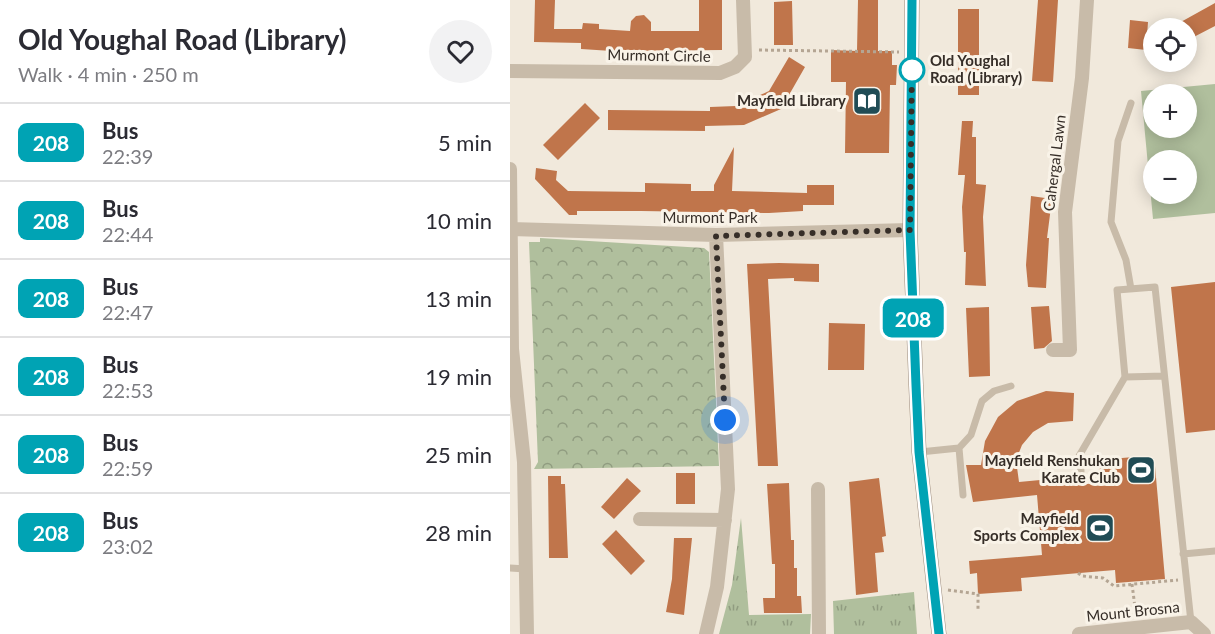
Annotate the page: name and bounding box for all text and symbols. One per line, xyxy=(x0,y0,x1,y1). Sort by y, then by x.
map controls xyxy=(1143,18,1197,204)
button: locate xyxy=(1143,18,1197,72)
button: heart xyxy=(429,20,492,83)
text: Old Youghal Road (Library) xyxy=(18,22,346,56)
street label: Murmont Circle xyxy=(607,45,711,65)
place label: Old Youghal Road (Library) xyxy=(930,51,1022,86)
marker: Old Youghal Road (Library) xyxy=(899,57,925,83)
text: Walk · 4 min · 250 m xyxy=(18,62,199,86)
button: + xyxy=(1143,84,1197,138)
library icon: Mayfield Library xyxy=(851,85,883,117)
place label: Mayfield Library xyxy=(737,91,846,109)
street label: Cahergal Lawn xyxy=(1039,114,1069,212)
text: Bus xyxy=(102,117,138,144)
text: 5 min xyxy=(438,129,492,156)
text: 208 xyxy=(33,130,69,155)
text: 22:39 xyxy=(102,144,153,168)
button: − xyxy=(1143,150,1197,204)
text: Bus xyxy=(102,195,138,222)
text: 10 min xyxy=(425,207,492,234)
text: 208 xyxy=(33,208,69,233)
street label: Murmont Park xyxy=(662,208,758,226)
text: 22:44 xyxy=(102,222,153,246)
text: Bus xyxy=(102,273,138,300)
text: 13 min xyxy=(425,285,492,312)
text: 208 xyxy=(33,286,69,311)
line badge: 208 xyxy=(878,298,948,338)
text: 22:47 xyxy=(102,300,153,324)
text: 208 xyxy=(895,306,931,331)
text: Bus xyxy=(102,351,138,378)
text: 19 min xyxy=(425,363,492,390)
text: 208 xyxy=(33,364,69,389)
text: 22:53 xyxy=(102,378,153,402)
your location xyxy=(710,405,740,435)
text: Bus xyxy=(102,429,138,456)
text: 25 min xyxy=(425,441,492,468)
text: 208 xyxy=(33,442,69,467)
place label: Mayfield Renshukan Karate Club xyxy=(985,451,1120,486)
sports icon: Mayfield Renshukan Karate Club xyxy=(1125,454,1157,486)
text: 22:59 xyxy=(102,456,153,480)
text: Bus xyxy=(102,507,138,534)
place label: Mayfield Sports Complex xyxy=(973,509,1079,544)
sports icon: Mayfield Sports Complex xyxy=(1084,512,1116,544)
text: 28 min xyxy=(425,519,492,546)
text: 208 xyxy=(33,520,69,545)
text: 23:02 xyxy=(102,534,153,558)
street label: Mount Brosna xyxy=(1085,597,1180,625)

